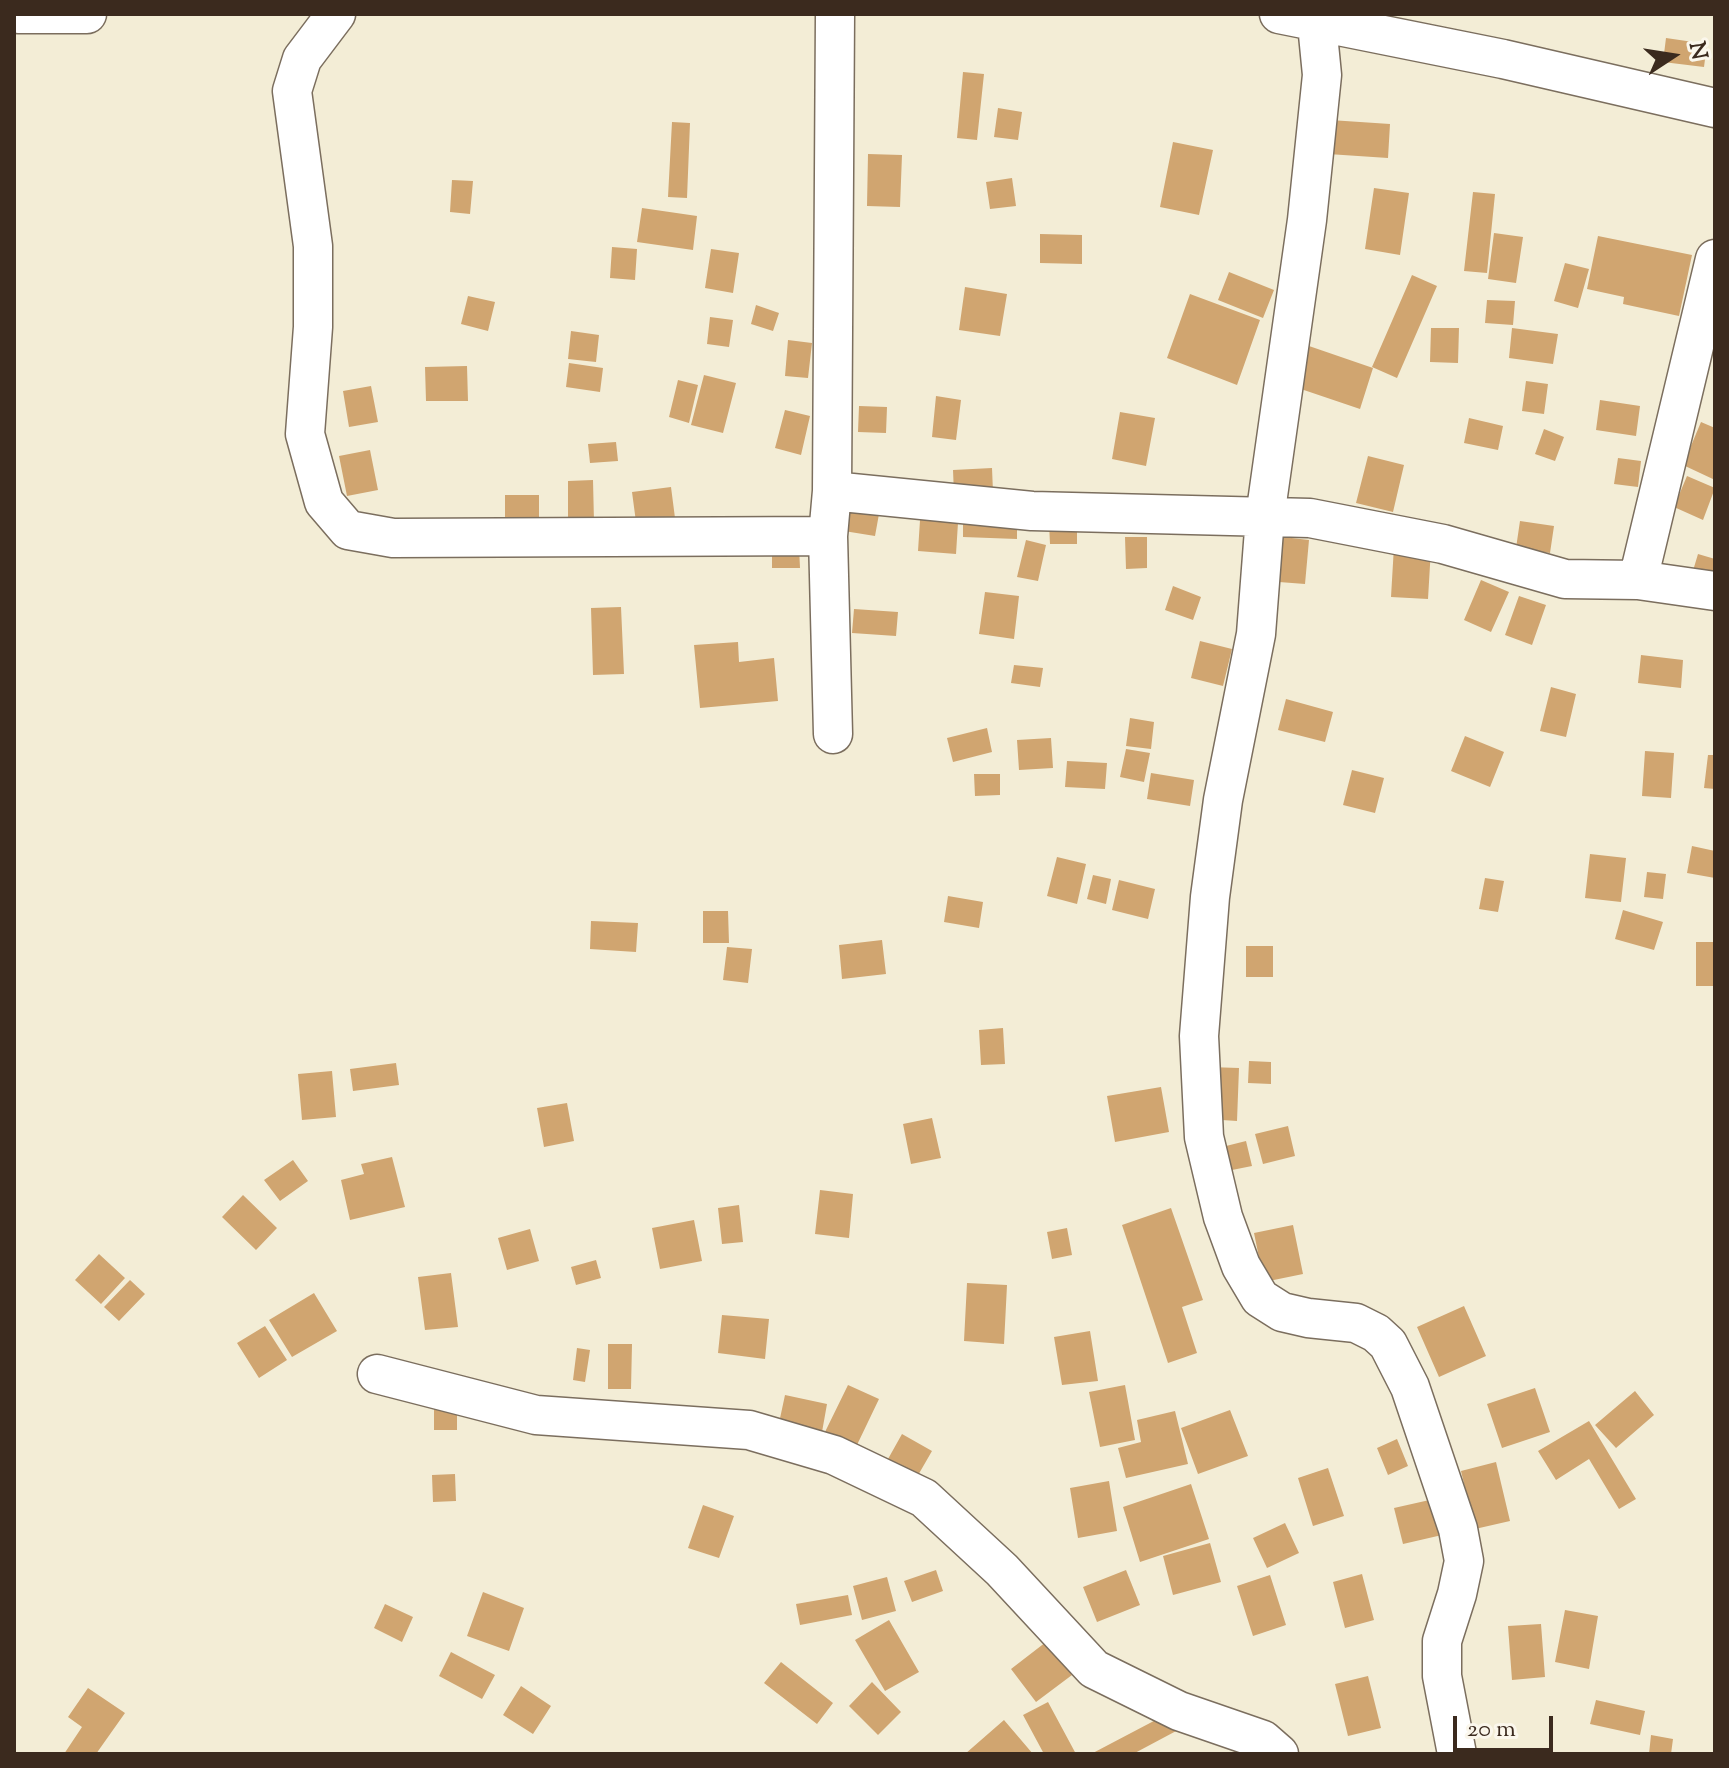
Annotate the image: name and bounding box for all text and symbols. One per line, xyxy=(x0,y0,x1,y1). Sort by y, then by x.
north arrow xyxy=(1633,16,1713,96)
text: N xyxy=(1679,39,1714,63)
scale bar xyxy=(1457,1700,1557,1750)
text: 20 m xyxy=(1467,1713,1516,1747)

